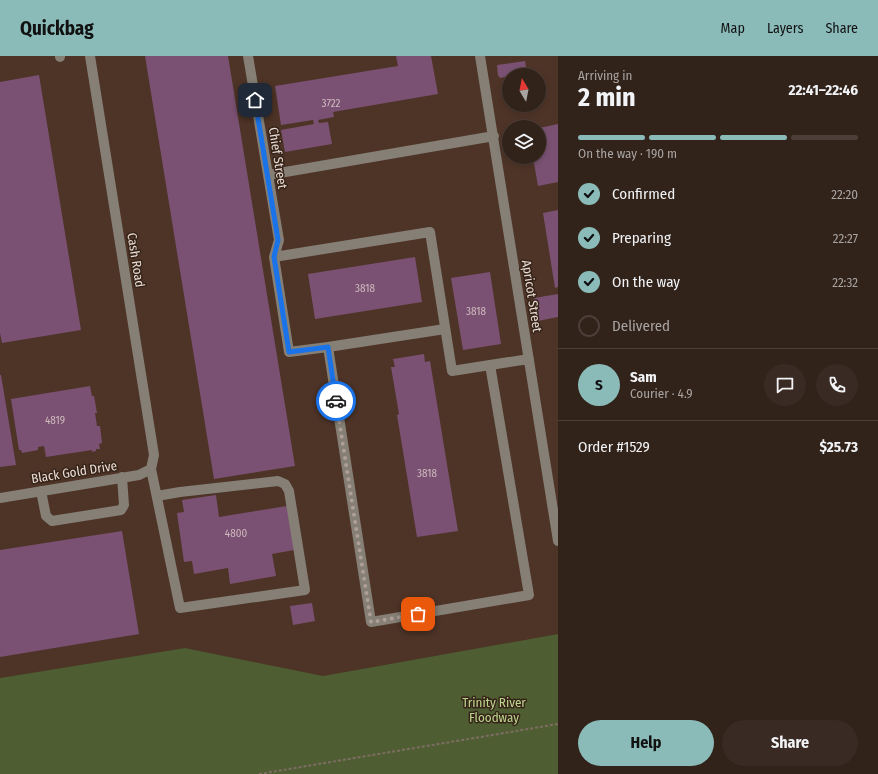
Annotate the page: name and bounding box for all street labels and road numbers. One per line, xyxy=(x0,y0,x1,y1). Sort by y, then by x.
street label: Chief Street xyxy=(266,126,290,191)
street label: Cash Road xyxy=(124,232,148,288)
street label: Apricot Street xyxy=(519,259,545,334)
street label: Black Gold Drive xyxy=(30,458,118,486)

